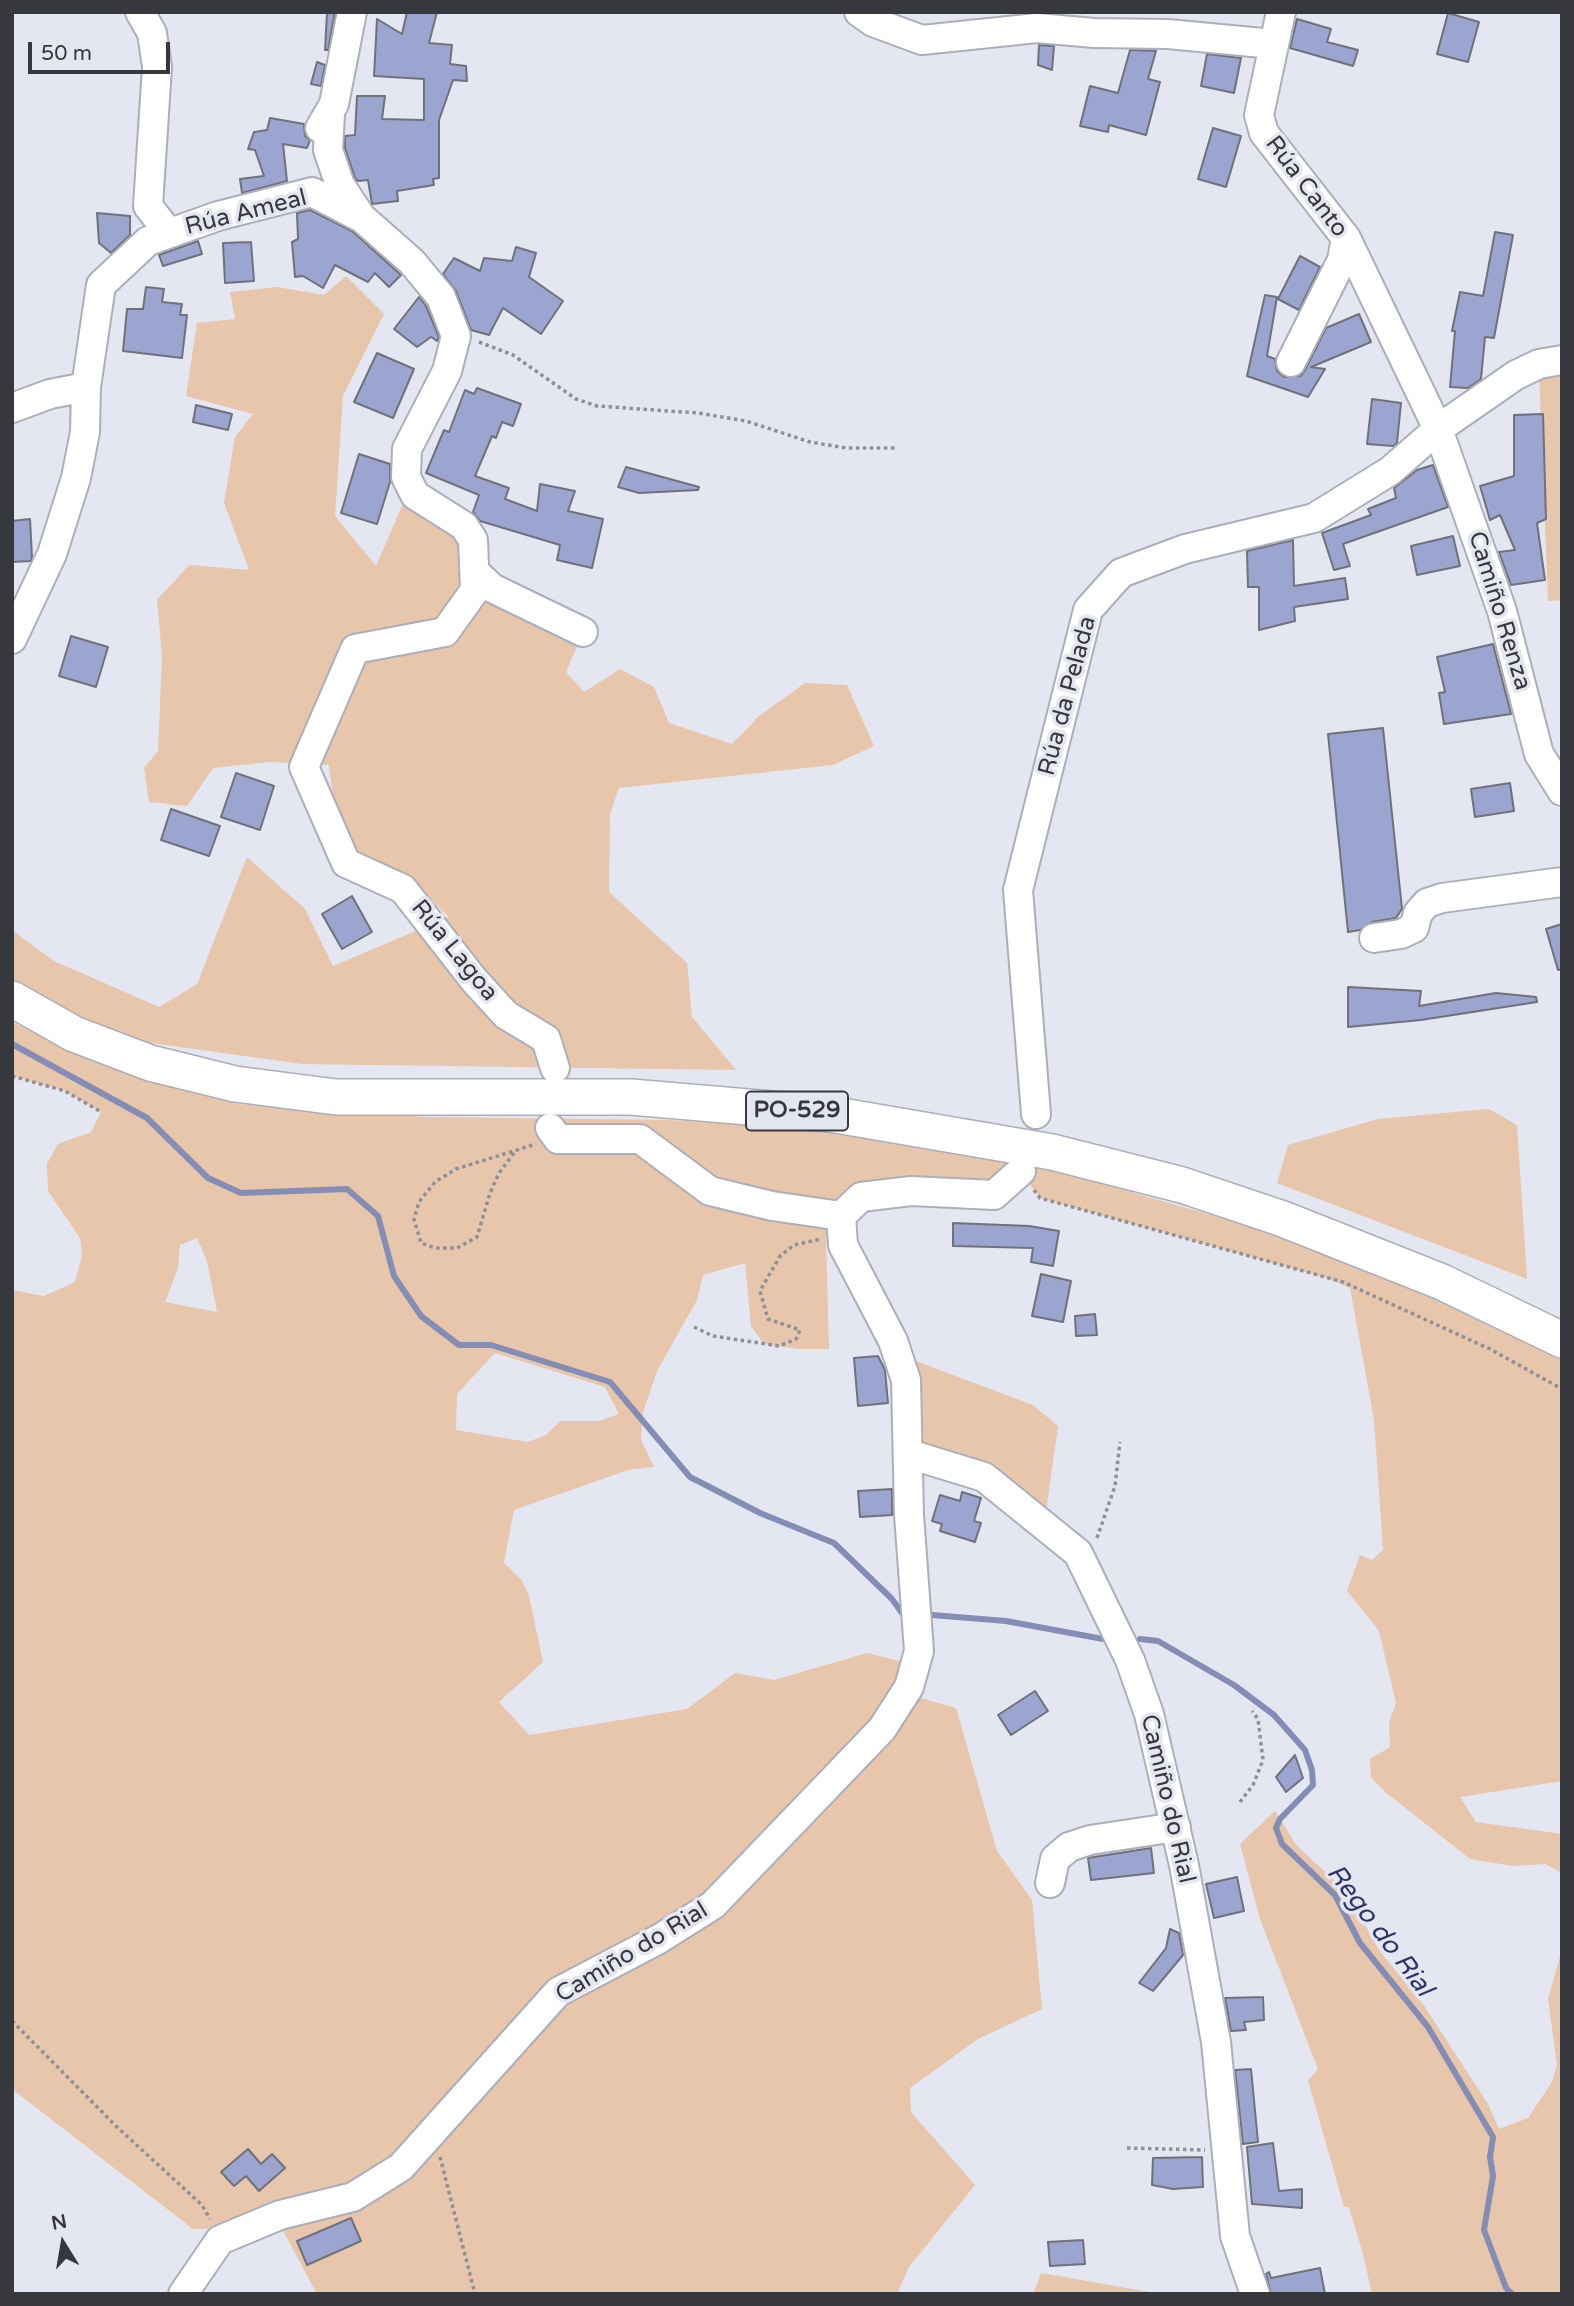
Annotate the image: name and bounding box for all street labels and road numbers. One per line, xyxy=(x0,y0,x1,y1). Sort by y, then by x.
street label: Rúa Canto xyxy=(1259,131,1353,243)
street label: Rúa Ameal xyxy=(182,184,310,242)
street label: Camiño Renza xyxy=(1461,528,1537,694)
street label: Rúa da Pelada xyxy=(1033,613,1103,779)
street label: Rúa Lagoa xyxy=(404,895,504,1007)
road number: PO-529 xyxy=(746,1092,848,1130)
street label: Camiño do Rial xyxy=(1134,1712,1200,1886)
street label: Camiño do Rial xyxy=(551,1896,713,2010)

